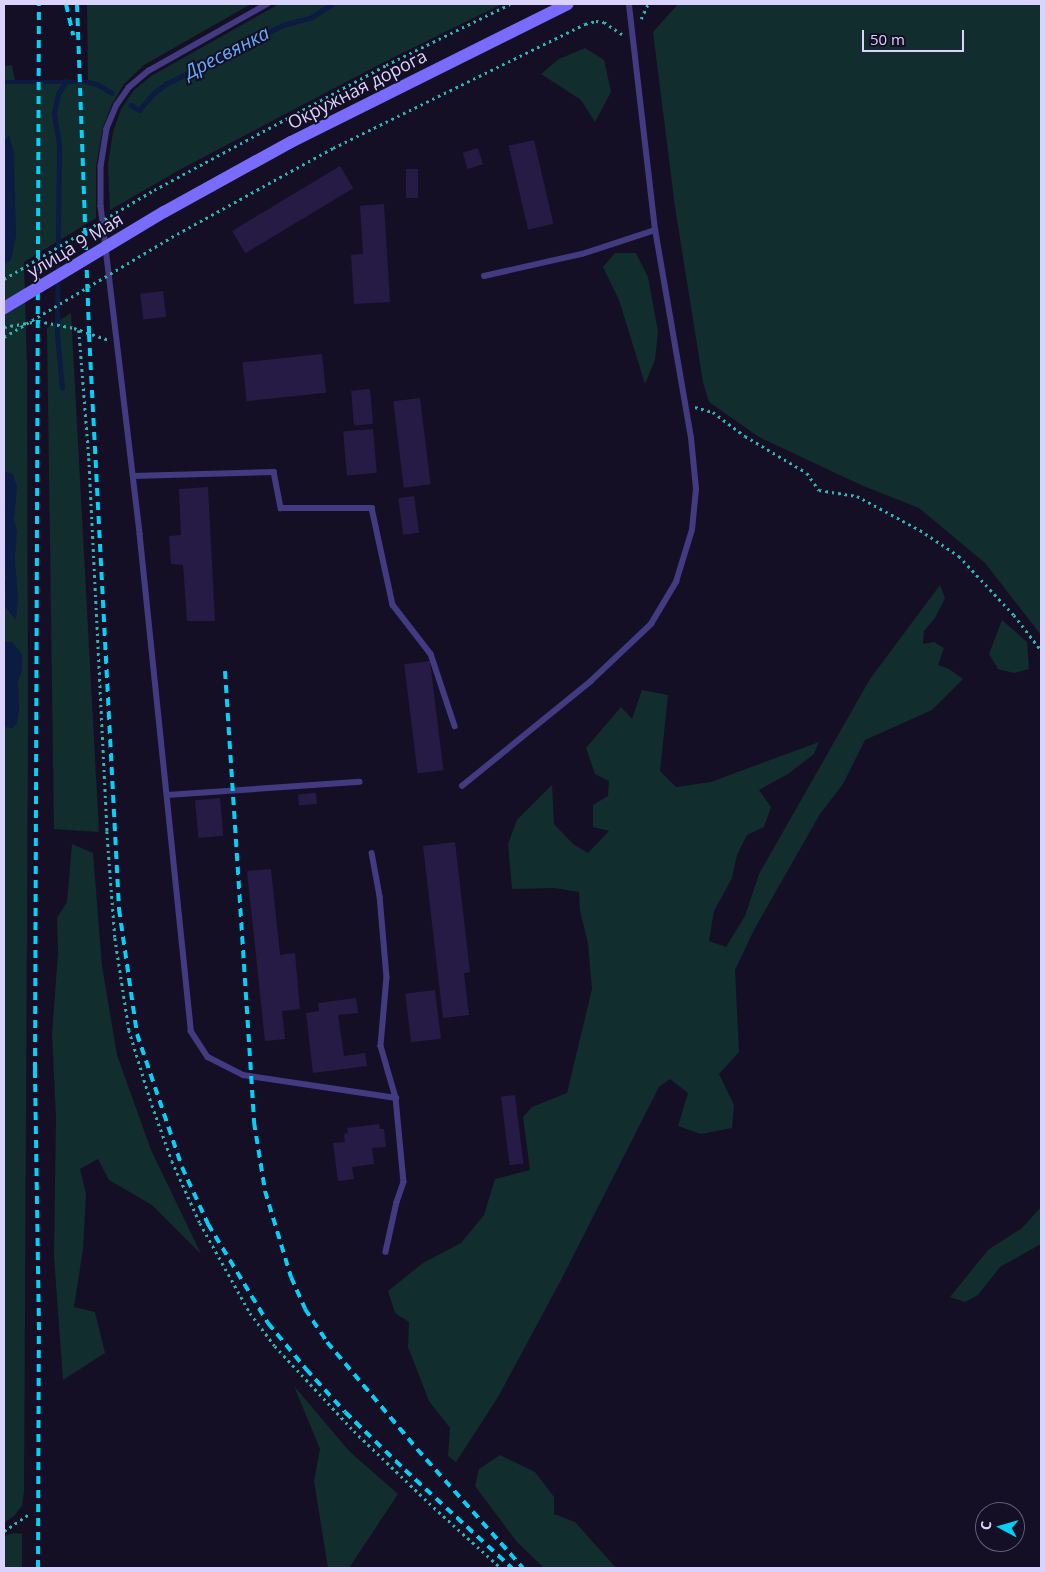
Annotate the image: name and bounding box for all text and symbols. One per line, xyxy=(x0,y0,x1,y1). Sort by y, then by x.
scale bar xyxy=(865,20,968,52)
water label: Дресвянка xyxy=(181,22,273,84)
text: 50 m xyxy=(870,29,905,49)
street label: Окружная дорога xyxy=(284,45,430,133)
street label: улица 9 Мая xyxy=(23,208,127,282)
north arrow xyxy=(975,1502,1025,1552)
text: С xyxy=(976,1520,995,1531)

